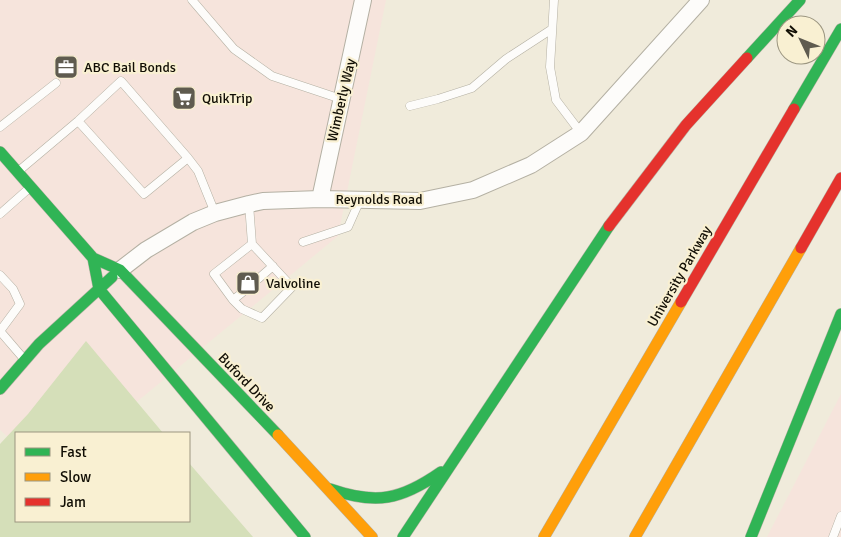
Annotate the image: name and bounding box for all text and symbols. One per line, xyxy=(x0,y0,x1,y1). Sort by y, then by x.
north arrow xyxy=(776,15,826,65)
text: N xyxy=(782,22,801,41)
office icon: ABC Bail Bonds xyxy=(53,54,79,80)
street label: Wimberly Way xyxy=(324,56,359,143)
place label: ABC Bail Bonds xyxy=(84,59,176,76)
supermarket icon: QuikTrip xyxy=(171,85,197,111)
place label: QuikTrip xyxy=(202,90,252,107)
street label: Reynolds Road xyxy=(335,191,423,208)
street label: University Parkway xyxy=(644,222,715,330)
shop icon: Valvoline xyxy=(235,270,261,296)
place label: Valvoline xyxy=(266,275,321,292)
street label: Buford Drive xyxy=(215,350,279,415)
legend xyxy=(15,432,190,522)
text: Fast xyxy=(60,443,87,461)
text: Slow xyxy=(60,468,91,486)
text: Jam xyxy=(60,493,86,511)

